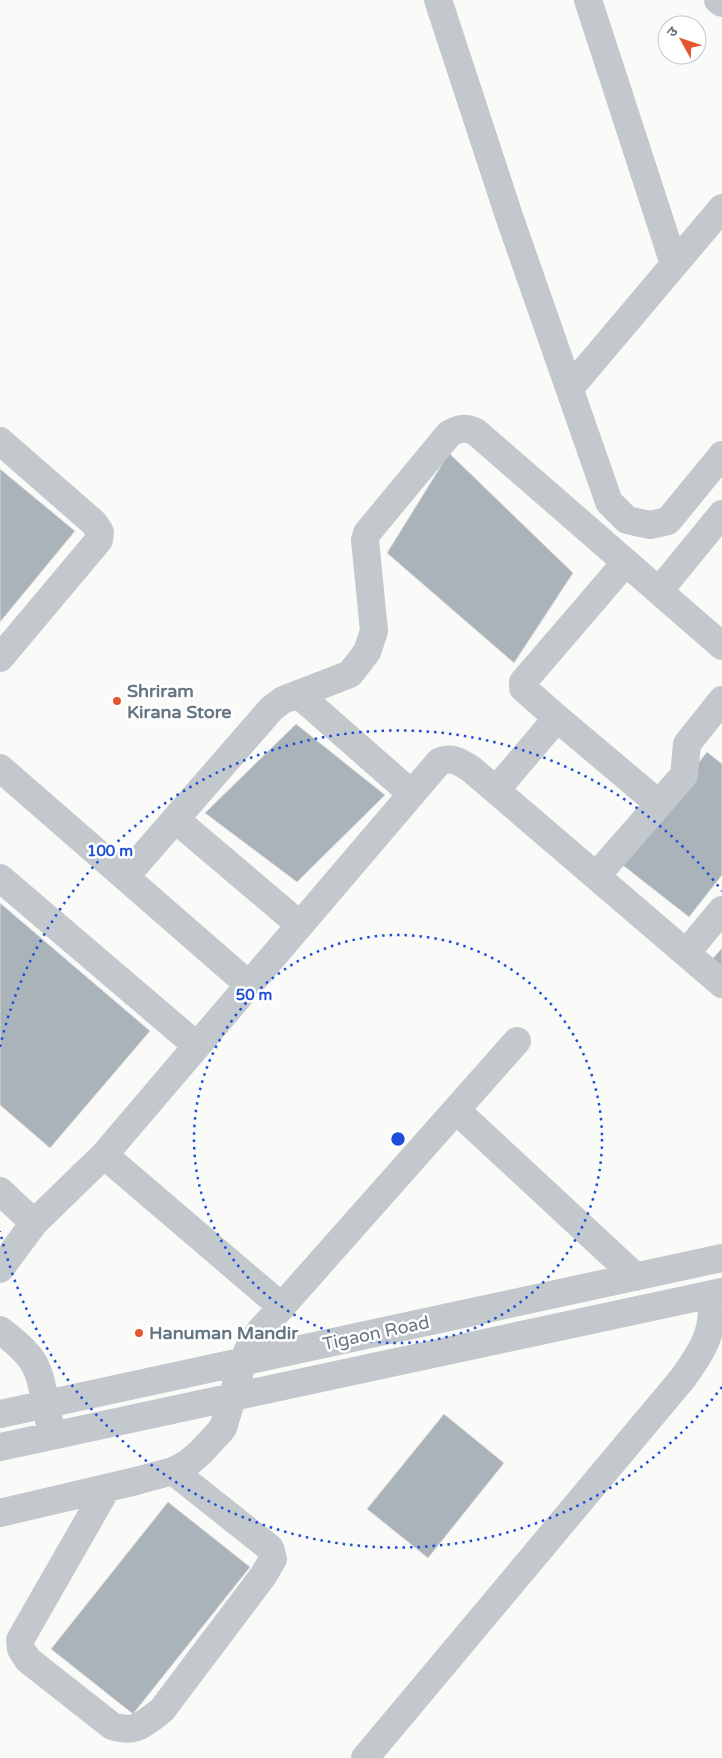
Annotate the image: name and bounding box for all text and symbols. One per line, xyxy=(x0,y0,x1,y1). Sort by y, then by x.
north arrow xyxy=(657,15,707,65)
text: उ xyxy=(663,23,682,41)
place label: Shriram Kirana Store xyxy=(127,680,232,723)
marker: Shriram Kirana Store xyxy=(111,695,123,707)
text: 100 m xyxy=(87,842,133,860)
text: 50 m xyxy=(236,986,272,1004)
centre of rings xyxy=(389,1130,407,1148)
street label: Tigaon Road xyxy=(321,1311,431,1355)
place label: Hanuman Mandir xyxy=(149,1322,299,1344)
marker: Hanuman Mandir xyxy=(133,1327,145,1339)

